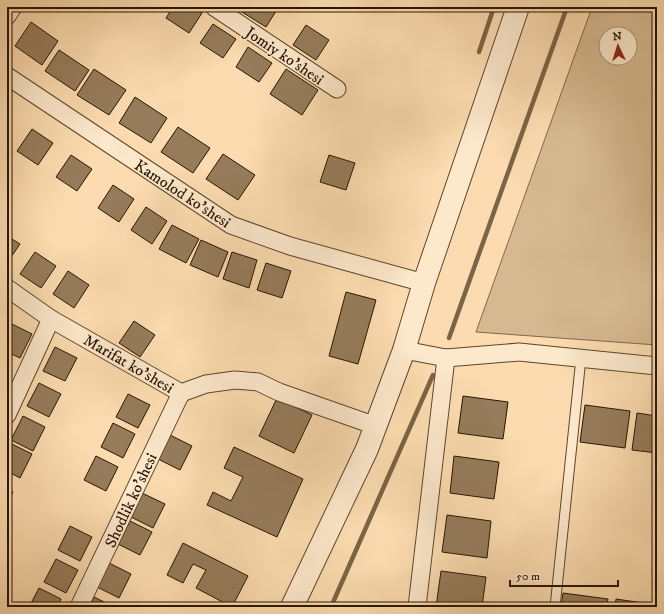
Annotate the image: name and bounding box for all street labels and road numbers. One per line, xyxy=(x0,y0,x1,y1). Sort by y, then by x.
street label: Jomiy ko'shesi xyxy=(240,21,327,89)
street label: Kamolod ko'shesi xyxy=(131,155,234,232)
street label: Marifat ko'shesi xyxy=(80,330,177,398)
street label: Shodlik ko'shesi xyxy=(100,450,162,551)

